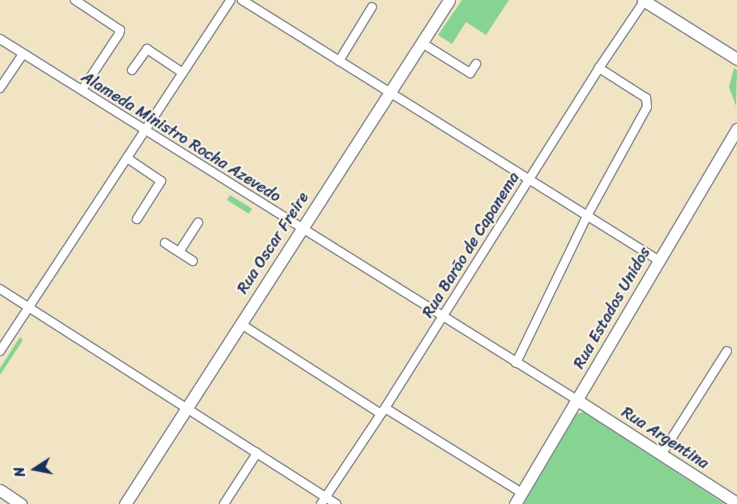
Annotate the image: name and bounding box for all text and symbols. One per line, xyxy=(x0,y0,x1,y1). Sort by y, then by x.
street label: Alameda Ministro Rocha Azevedo xyxy=(78,67,284,207)
street label: Rua Barão de Capanema xyxy=(418,169,524,321)
street label: Rua Oscar Freire xyxy=(233,189,313,297)
street label: Rua Estados Unidos xyxy=(570,244,654,372)
street label: Rua Argentina xyxy=(618,403,712,473)
north arrow xyxy=(10,444,60,494)
text: N xyxy=(7,465,33,479)

